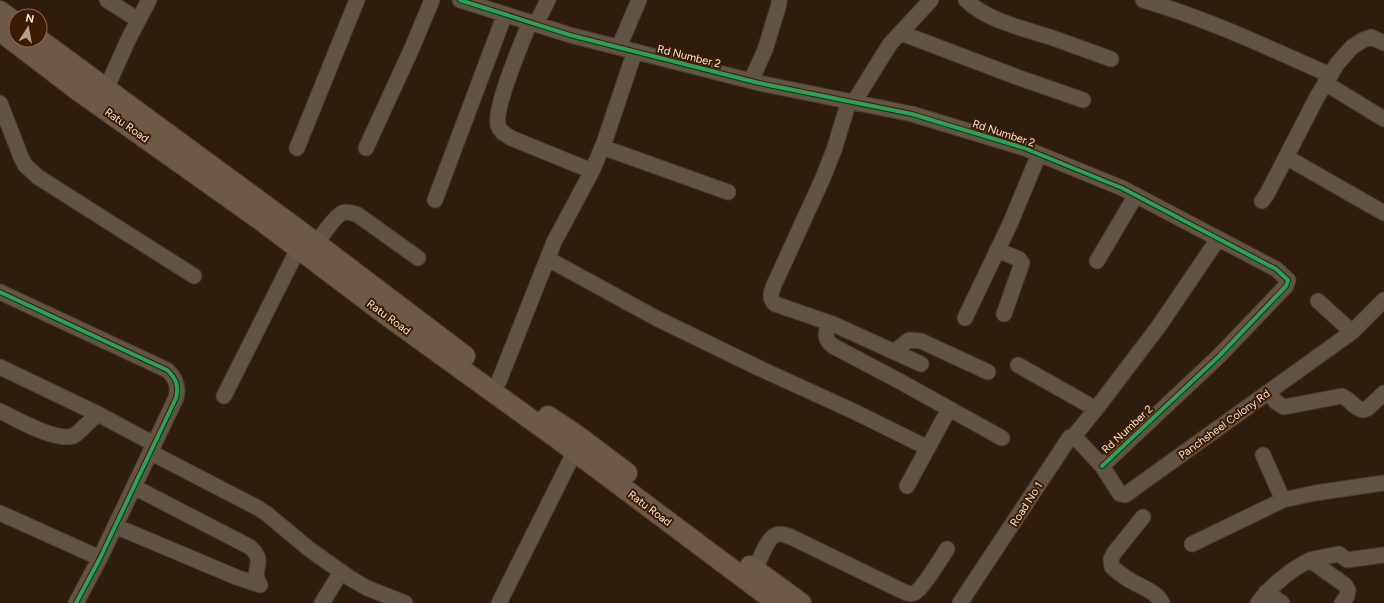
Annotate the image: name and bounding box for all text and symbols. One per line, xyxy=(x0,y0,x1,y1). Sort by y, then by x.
north arrow xyxy=(8,8,48,48)
text: N xyxy=(24,11,35,26)
street label: Rd Number 2 xyxy=(656,42,722,71)
street label: Ratu Road xyxy=(102,106,151,145)
street label: Rd Number 2 xyxy=(971,117,1037,150)
street label: Ratu Road xyxy=(364,297,413,338)
street label: Panchsheel Colony Rd xyxy=(1176,387,1272,462)
street label: Rd Number 2 xyxy=(1099,402,1156,456)
street label: Road No 1 xyxy=(1007,480,1046,529)
street label: Ratu Road xyxy=(625,488,674,529)

